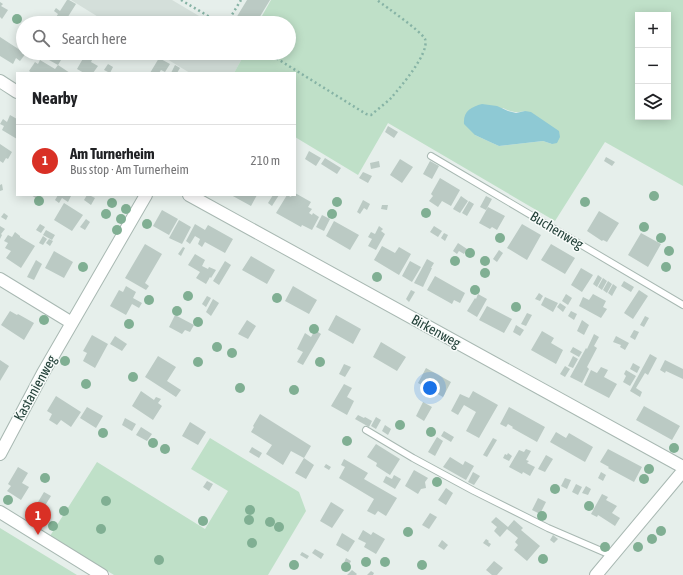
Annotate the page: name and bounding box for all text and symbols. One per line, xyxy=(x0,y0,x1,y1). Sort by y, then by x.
map controls xyxy=(635,12,671,120)
button: + xyxy=(635,12,671,48)
search box xyxy=(16,16,296,60)
icon: search xyxy=(30,27,52,49)
text: Search here xyxy=(62,30,127,47)
button: − xyxy=(635,48,671,84)
button: layers xyxy=(635,84,671,120)
text: Nearby xyxy=(32,88,78,108)
text: Am Turnerheim xyxy=(70,145,155,162)
text: 1 xyxy=(42,153,48,168)
text: 210 m xyxy=(251,153,280,168)
text: Bus stop · Am Turnerheim xyxy=(70,162,189,177)
street label: Buchenweg xyxy=(528,208,586,252)
street label: Birkenweg xyxy=(409,311,463,351)
street label: Kastanienweg xyxy=(10,352,60,424)
your location xyxy=(420,378,440,398)
pin: 1 xyxy=(25,502,51,535)

